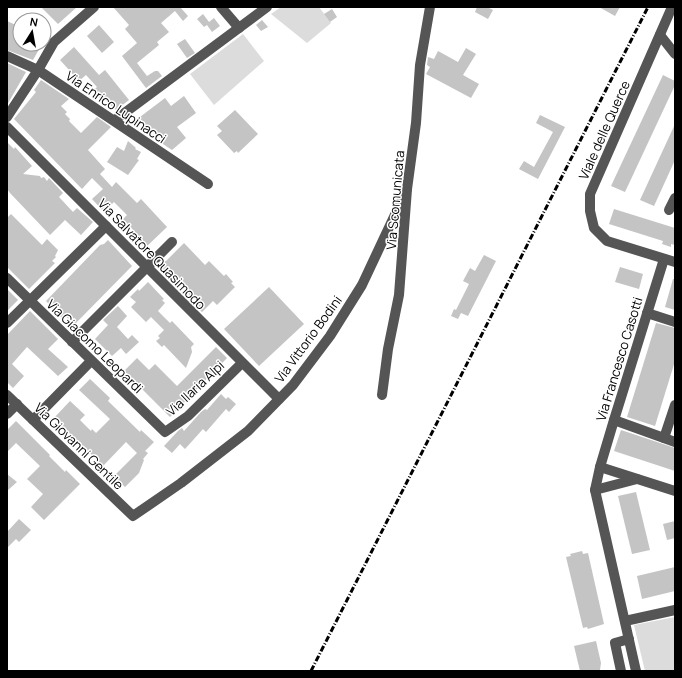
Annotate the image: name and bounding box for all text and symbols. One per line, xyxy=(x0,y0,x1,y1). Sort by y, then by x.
north arrow xyxy=(12,12,52,52)
text: N xyxy=(29,14,39,30)
street label: Via Enrico Lupinacci xyxy=(62,67,170,147)
street label: Viale delle Querce xyxy=(574,77,634,182)
street label: Via Scomunicata xyxy=(382,150,408,250)
street label: Via Salvatore Quasimodo xyxy=(94,195,210,314)
street label: Via Vittorio Bodini xyxy=(270,292,346,386)
street label: Via Giacomo Leopardi xyxy=(43,295,147,397)
street label: Via Francesco Casotti xyxy=(592,295,646,423)
street label: Via Ilaria Alpi xyxy=(162,356,228,420)
street label: Via Giovanni Gentile xyxy=(30,399,128,494)

